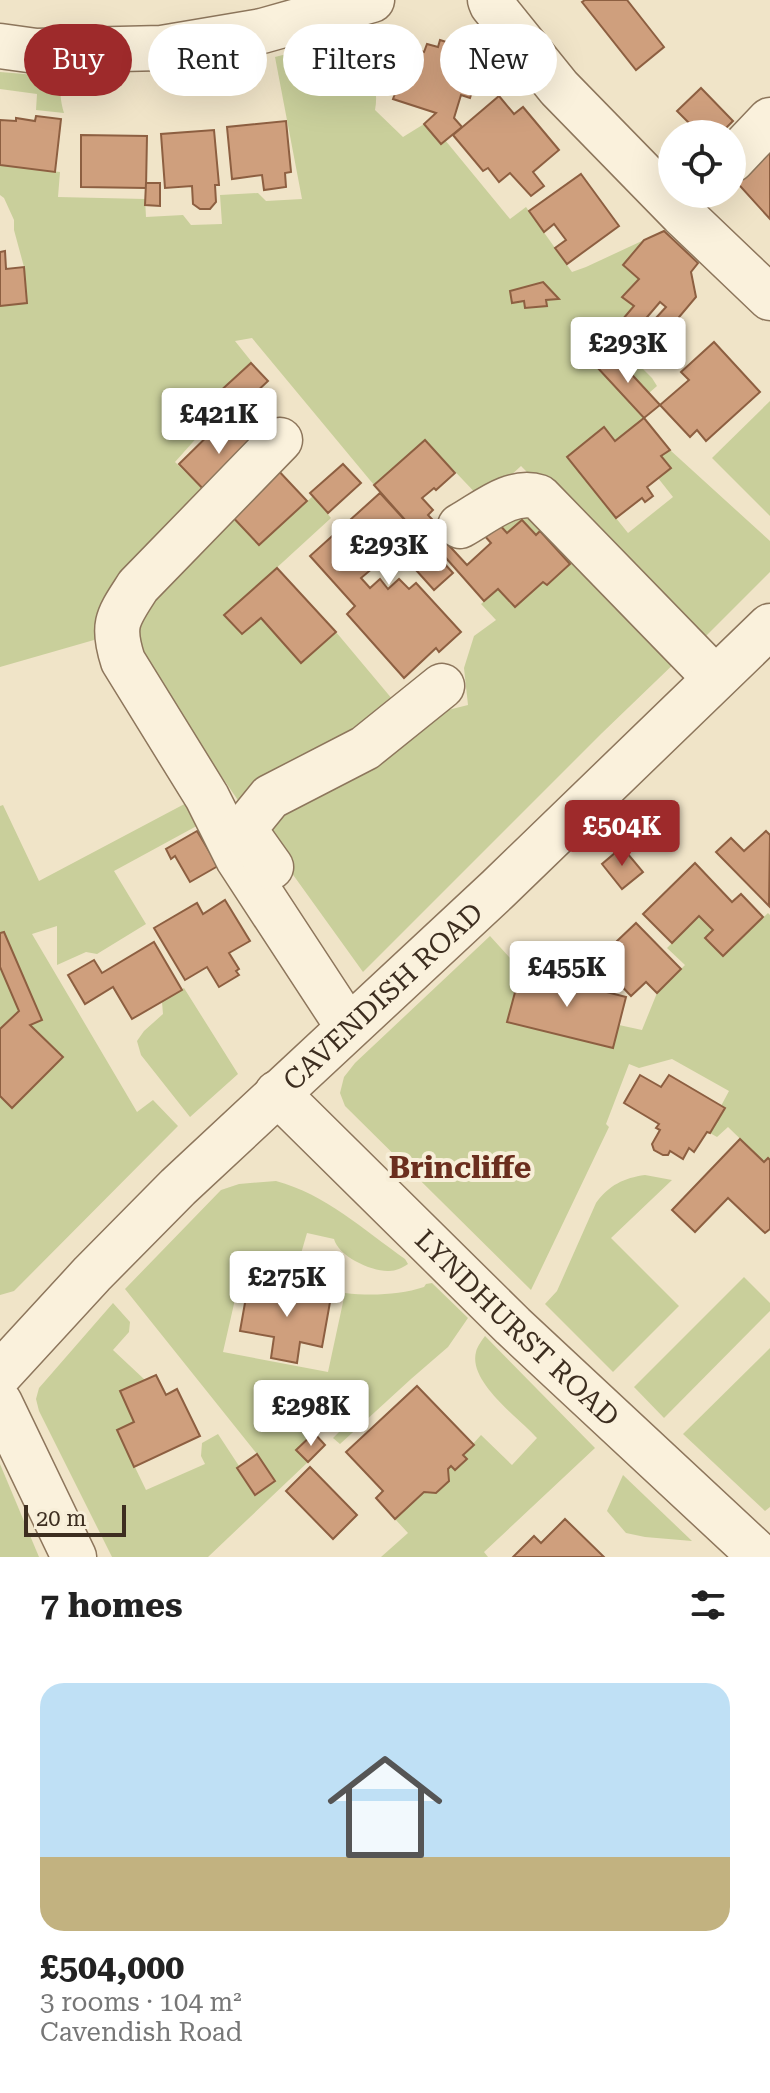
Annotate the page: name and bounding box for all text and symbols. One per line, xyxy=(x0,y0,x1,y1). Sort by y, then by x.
chip: Buy xyxy=(24,24,132,96)
chip: Rent xyxy=(148,24,267,96)
chip: Filters xyxy=(283,24,424,96)
chip: New xyxy=(440,24,557,96)
map controls xyxy=(658,120,746,208)
button: locate xyxy=(658,120,746,208)
pin: £293K xyxy=(572,317,684,385)
text: £293K xyxy=(589,328,667,358)
pin: £421K xyxy=(163,388,275,456)
text: £421K xyxy=(180,399,258,429)
pin: £293K xyxy=(333,519,445,587)
text: £293K xyxy=(350,530,428,560)
pin: £504K xyxy=(566,800,678,868)
text: £504K xyxy=(583,811,661,841)
street label: CAVENDISH ROAD xyxy=(277,896,490,1097)
pin: £455K xyxy=(511,941,623,1009)
text: £455K xyxy=(528,952,606,982)
district label: Brincliffe xyxy=(389,1150,531,1185)
street label: LYNDHURST ROAD xyxy=(408,1223,626,1433)
pin: £275K xyxy=(231,1251,343,1319)
text: £275K xyxy=(248,1262,326,1292)
pin: £298K xyxy=(255,1380,367,1448)
text: £298K xyxy=(272,1391,350,1421)
scale bar xyxy=(24,1501,126,1537)
text: 20 m xyxy=(36,1506,86,1531)
icon: filters xyxy=(686,1583,730,1627)
text: 7 homes xyxy=(40,1585,183,1625)
icon: home xyxy=(313,1735,457,1879)
text: £504,000 xyxy=(40,1947,184,1987)
text: 3 rooms · 104 m² xyxy=(40,1987,242,2017)
text: Cavendish Road xyxy=(40,2017,242,2047)

